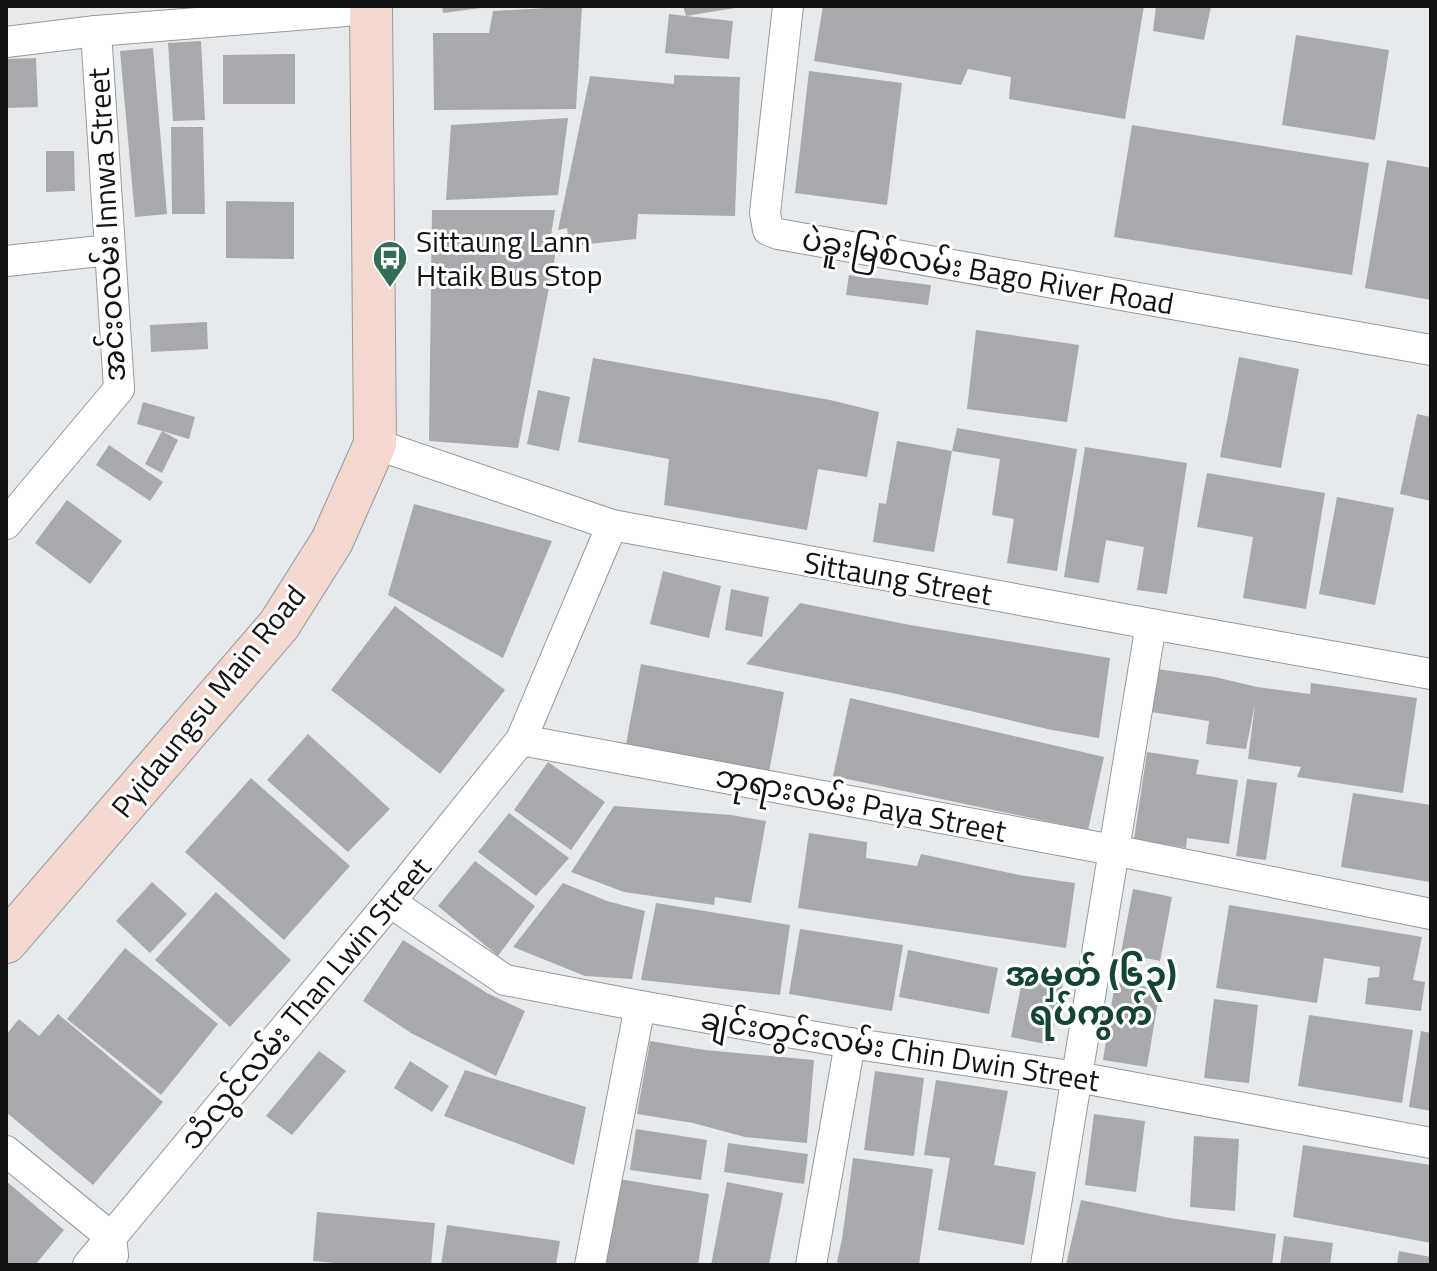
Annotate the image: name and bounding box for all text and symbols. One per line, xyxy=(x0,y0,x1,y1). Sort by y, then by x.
street label: အင်းဝလမ်း Innwa Street xyxy=(75,66,137,383)
street label: ပဲခူးမြစ်လမ်း Bago River Road xyxy=(798,216,1178,329)
place label: Sittaung Lann Htaik Bus Stop xyxy=(416,218,602,298)
bus stop icon: Sittaung Lann Htaik Bus Stop xyxy=(371,239,409,289)
street label: Sittaung Street xyxy=(800,539,996,617)
street label: Pyidaungsu Main Road xyxy=(99,575,317,827)
street label: ဘုရားလမ်း Paya Street xyxy=(711,752,1011,857)
street label: သံလွင်လမ်း Than Lwin Street xyxy=(168,846,443,1160)
district label: အမှတ် (၆၃) ရပ်ကွက် xyxy=(1005,947,1177,1041)
street label: ချင်းတွင်းလမ်း Chin Dwin Street xyxy=(697,995,1103,1106)

